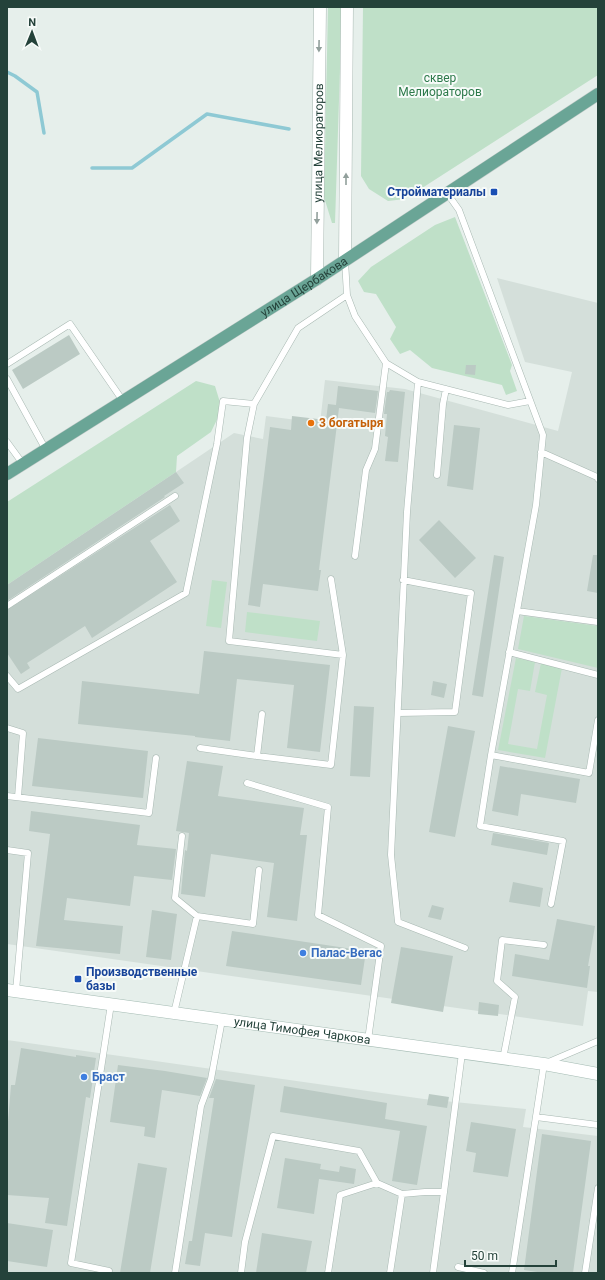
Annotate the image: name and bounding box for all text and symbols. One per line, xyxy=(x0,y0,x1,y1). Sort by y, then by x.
north arrow xyxy=(12,12,52,52)
text: N xyxy=(28,16,36,29)
one-way arrow xyxy=(316,40,322,53)
park label: сквер Мелиораторов xyxy=(398,71,482,99)
street label: улица Мелиораторов xyxy=(311,83,326,203)
one-way arrow xyxy=(343,172,349,185)
place label: Стройматериалы xyxy=(387,185,486,199)
marker: Стройматериалы xyxy=(489,187,499,197)
one-way arrow xyxy=(314,212,320,225)
street label: улица Щербакова xyxy=(258,254,350,320)
place label: 3 богатыря xyxy=(319,416,383,430)
marker: 3 богатыря xyxy=(306,418,316,428)
place label: Палас-Вегас xyxy=(311,946,382,960)
marker: Палас-Вегас xyxy=(298,948,308,958)
place label: Производственные базы xyxy=(86,965,198,993)
marker: Производственные базы xyxy=(73,974,83,984)
street label: улица Тимофея Чаркова xyxy=(233,1014,371,1047)
place label: Браст xyxy=(92,1070,125,1084)
marker: Браст xyxy=(79,1072,89,1082)
scale bar xyxy=(465,1242,556,1268)
text: 50 m xyxy=(471,1249,498,1263)

